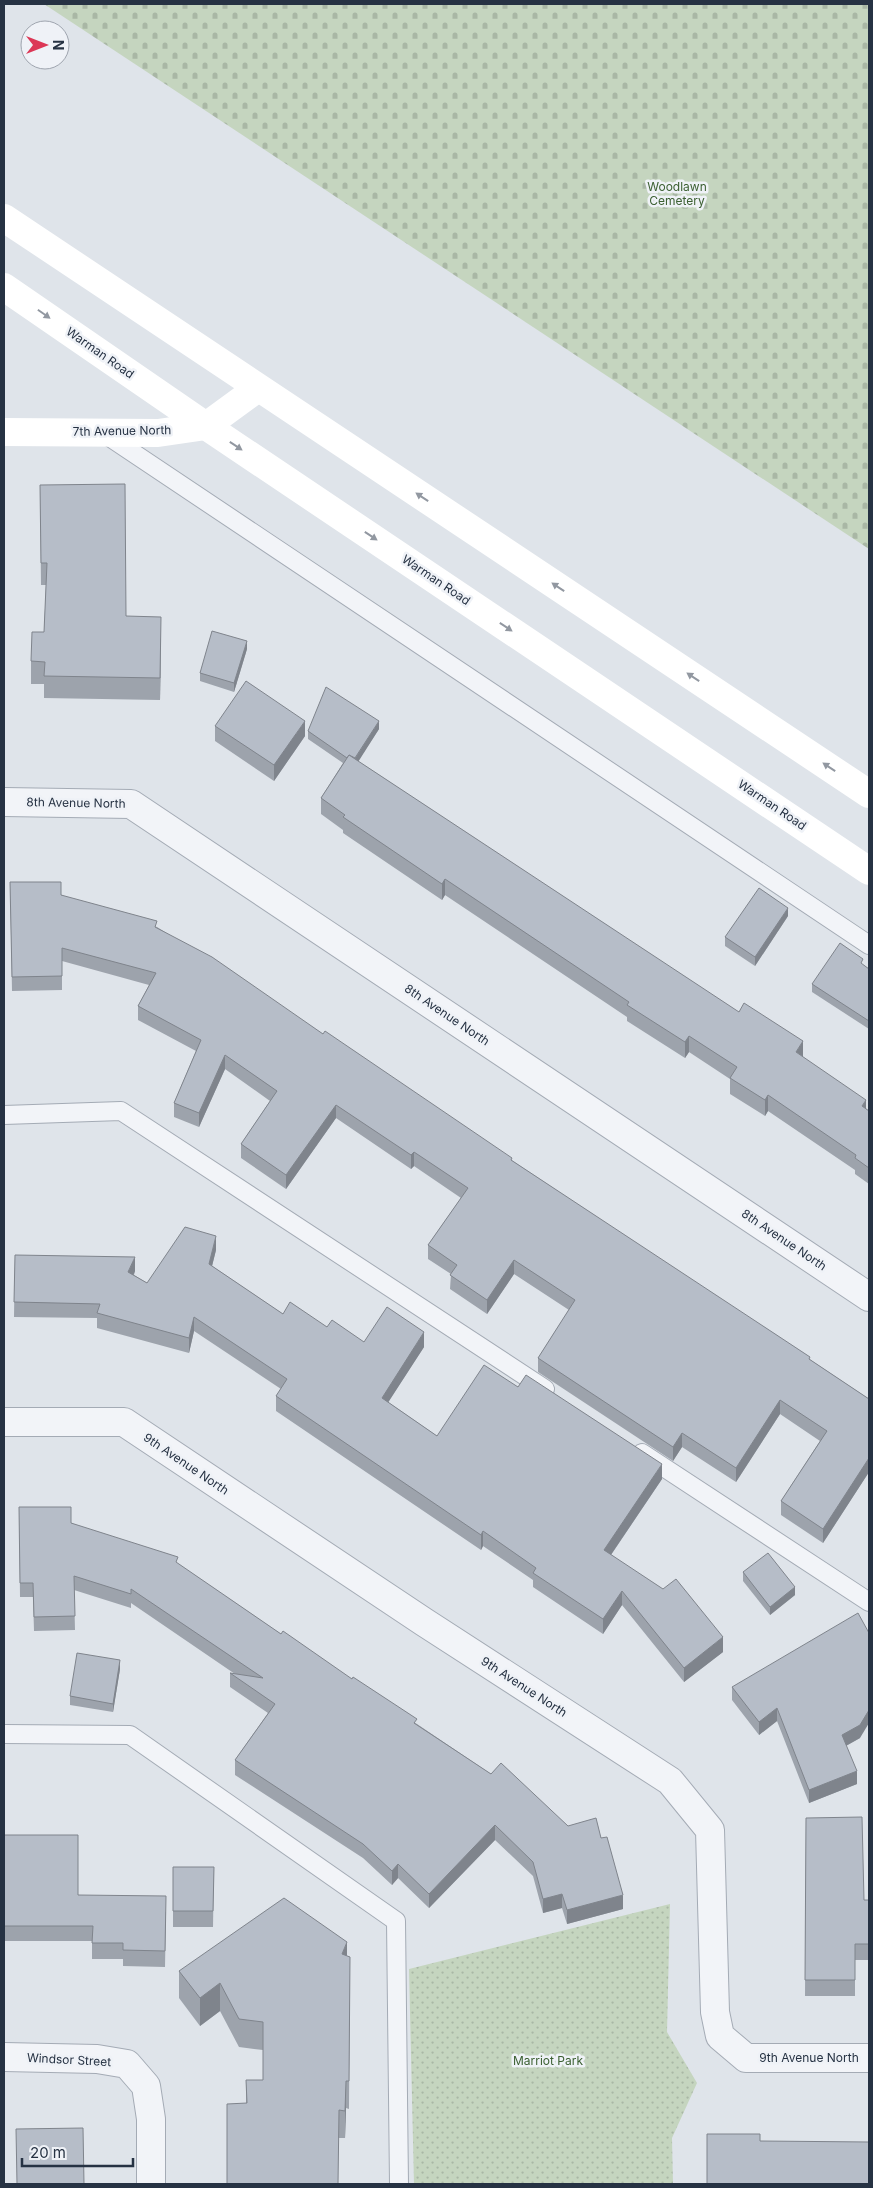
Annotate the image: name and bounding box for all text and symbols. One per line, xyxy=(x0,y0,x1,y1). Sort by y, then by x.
north arrow xyxy=(20,20,70,70)
text: N xyxy=(50,40,67,50)
park label: Woodlawn Cemetery xyxy=(647,179,707,208)
one-way arrow xyxy=(37,309,51,319)
street label: Warman Road xyxy=(63,324,137,381)
street label: 7th Avenue North xyxy=(73,422,171,439)
one-way arrow xyxy=(229,441,242,451)
one-way arrow xyxy=(416,492,429,502)
one-way arrow xyxy=(364,531,377,541)
street label: Warman Road xyxy=(399,551,473,608)
one-way arrow xyxy=(551,582,565,592)
one-way arrow xyxy=(499,622,512,632)
one-way arrow xyxy=(687,672,700,682)
one-way arrow xyxy=(822,762,835,771)
street label: Warman Road xyxy=(735,776,809,833)
street label: 8th Avenue North xyxy=(26,794,126,811)
street label: 8th Avenue North xyxy=(402,981,493,1049)
street label: 8th Avenue North xyxy=(739,1206,830,1274)
street label: 9th Avenue North xyxy=(141,1430,232,1498)
street label: 9th Avenue North xyxy=(478,1653,570,1720)
street label: Windsor Street xyxy=(26,2050,112,2069)
street label: 9th Avenue North xyxy=(759,2050,859,2065)
park label: Marriot Park xyxy=(513,2053,583,2068)
scale bar xyxy=(22,2136,134,2168)
text: 20 m xyxy=(30,2143,66,2162)

